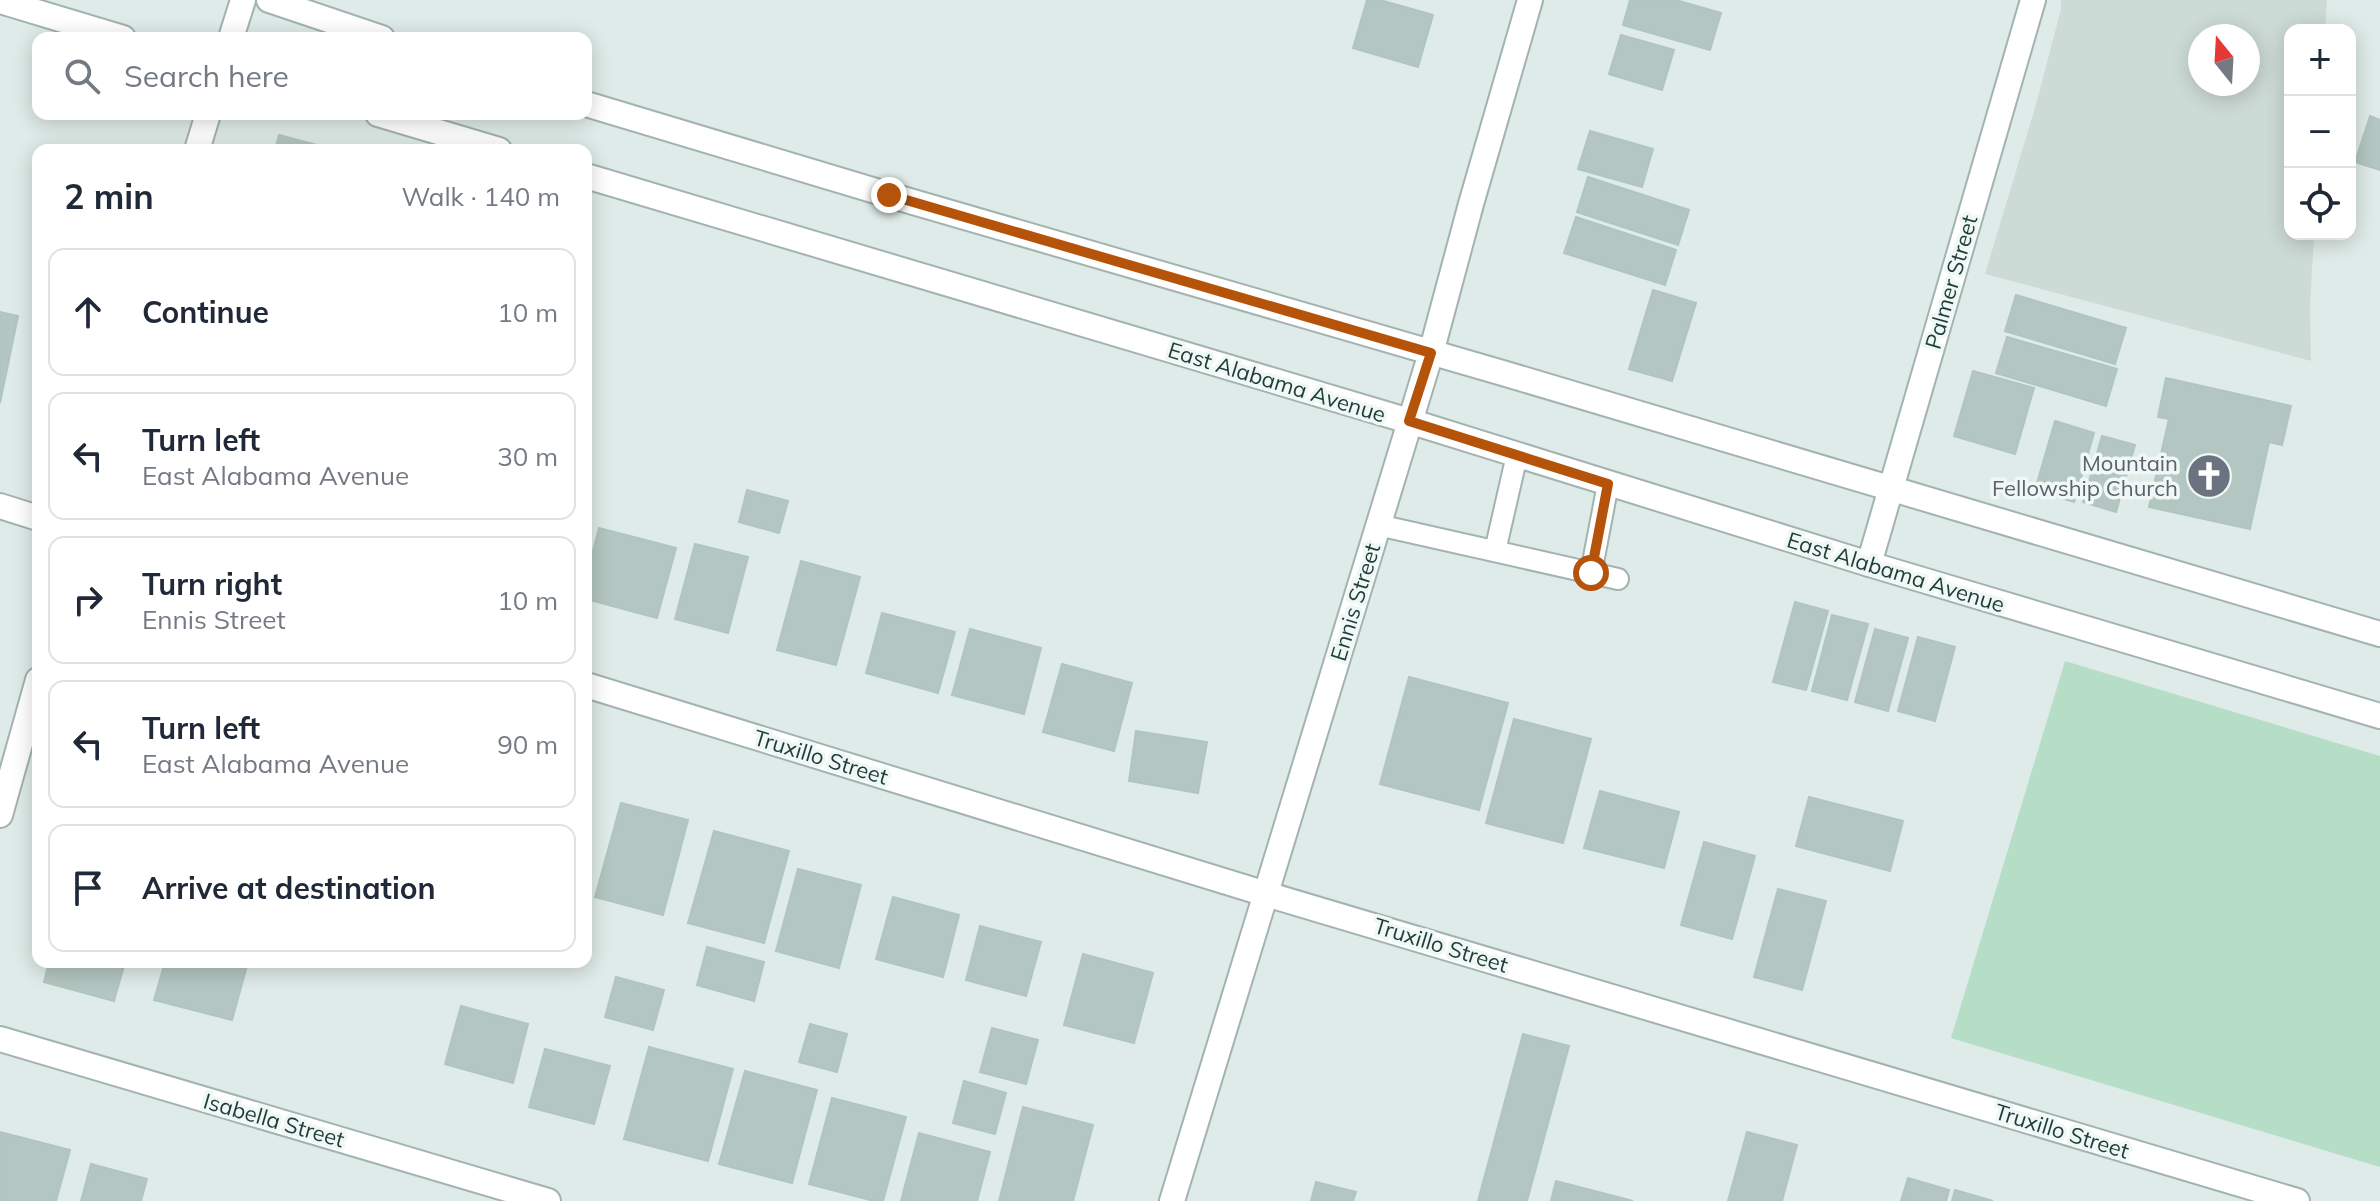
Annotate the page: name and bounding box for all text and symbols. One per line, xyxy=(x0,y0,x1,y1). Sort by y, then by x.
north arrow xyxy=(2188,24,2260,96)
map controls xyxy=(2284,24,2356,240)
button: + xyxy=(2284,24,2356,96)
search box xyxy=(32,32,592,120)
icon: search xyxy=(60,54,104,98)
text: Search here xyxy=(124,57,289,95)
button: − xyxy=(2284,96,2356,168)
button: locate xyxy=(2284,168,2356,240)
text: 2 min xyxy=(64,175,154,218)
route end xyxy=(871,177,907,213)
text: Walk · 140 m xyxy=(401,180,560,213)
street label: Palmer Street xyxy=(1919,211,1984,352)
icon: ahead xyxy=(66,290,110,334)
text: Continue xyxy=(142,293,269,331)
text: 10 m xyxy=(497,296,558,329)
street label: East Alabama Avenue xyxy=(1165,336,1389,428)
text: Turn left xyxy=(142,421,260,459)
icon: left xyxy=(66,434,110,478)
text: 30 m xyxy=(497,440,558,473)
place label: Mountain Fellowship Church xyxy=(1992,449,2178,502)
church icon: Mountain Fellowship Church xyxy=(2185,452,2233,500)
text: East Alabama Avenue xyxy=(142,459,409,492)
street label: East Alabama Avenue xyxy=(1784,526,2008,618)
street label: Ennis Street xyxy=(1324,540,1386,664)
route start xyxy=(1573,555,1609,591)
text: Turn right xyxy=(142,565,282,603)
icon: right xyxy=(66,578,110,622)
text: 10 m xyxy=(497,584,558,617)
text: Ennis Street xyxy=(142,603,286,636)
text: Turn left xyxy=(142,709,260,747)
icon: left xyxy=(66,722,110,766)
street label: Truxillo Street xyxy=(750,723,892,791)
text: 90 m xyxy=(497,728,558,761)
text: East Alabama Avenue xyxy=(142,747,409,780)
icon: arrive xyxy=(66,866,110,910)
text: Arrive at destination xyxy=(142,869,436,907)
street label: Truxillo Street xyxy=(1370,911,1512,979)
street label: Isabella Street xyxy=(200,1087,348,1154)
street label: Truxillo Street xyxy=(1991,1097,2133,1165)

